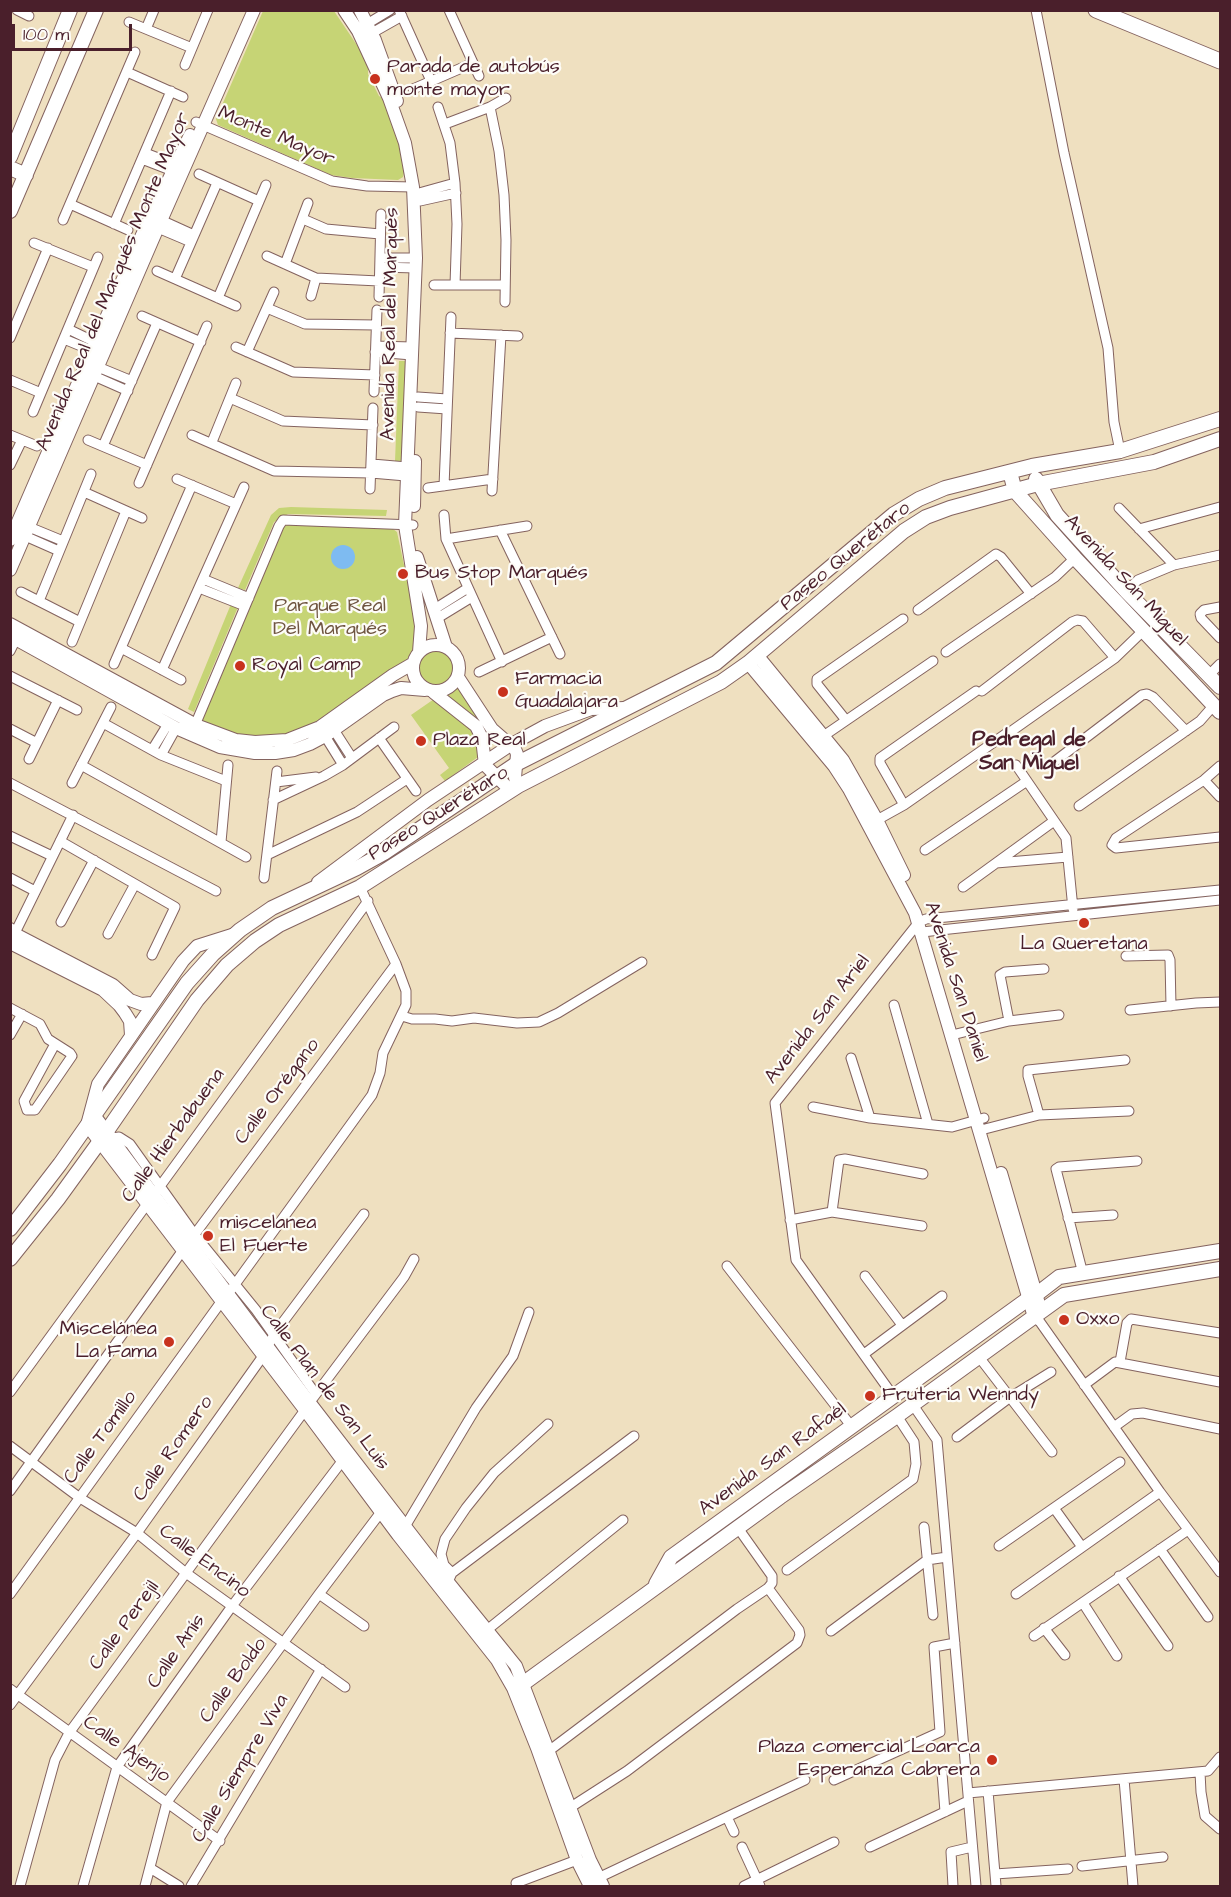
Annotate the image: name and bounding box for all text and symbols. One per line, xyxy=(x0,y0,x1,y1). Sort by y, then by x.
scale bar xyxy=(15,12,135,50)
text: 100 m xyxy=(23,22,69,47)
place label: Parada de autobús monte mayor xyxy=(387,56,560,103)
marker: Parada de autobús monte mayor xyxy=(368,72,382,86)
street label: Monte Mayor xyxy=(214,102,338,172)
street label: Avenida Real del Marqués Monte Mayor xyxy=(31,109,197,455)
street label: Avenida Real del Marqués xyxy=(377,207,405,441)
street label: Paseo Querétaro xyxy=(776,497,916,617)
street label: Avenida San Miguel xyxy=(1058,510,1192,652)
place label: Bus Stop Marqués xyxy=(415,562,588,586)
marker: Bus Stop Marqués xyxy=(396,567,410,581)
park label: Parque Real Del Marqués xyxy=(273,595,387,642)
place label: Royal Camp xyxy=(252,654,361,678)
marker: Royal Camp xyxy=(233,659,247,673)
place label: Farmacia Guadalajara xyxy=(515,668,618,715)
marker: Farmacia Guadalajara xyxy=(496,685,510,699)
district label: Pedregal de San Miguel xyxy=(972,728,1086,778)
place label: Plaza Real xyxy=(433,729,526,753)
marker: Plaza Real xyxy=(414,734,428,748)
street label: Paseo Querétaro xyxy=(365,761,513,867)
street label: Avenida San Daniel xyxy=(918,899,992,1065)
marker: La Queretana xyxy=(1077,916,1091,930)
place label: La Queretana xyxy=(1020,933,1148,957)
street label: Avenida San Ariel xyxy=(760,951,876,1089)
street label: Calle Orégano xyxy=(230,1034,326,1150)
street label: Calle Hierbabuena xyxy=(117,1064,231,1208)
place label: miscelanea El Fuerte xyxy=(220,1212,316,1259)
marker: miscelanea El Fuerte xyxy=(201,1229,215,1243)
street label: Calle Plan de San Luis xyxy=(254,1301,394,1475)
place label: Oxxo xyxy=(1076,1308,1119,1332)
marker: Oxxo xyxy=(1057,1313,1071,1327)
place label: Miscelánea La Fama xyxy=(60,1318,157,1365)
marker: Miscelánea La Fama xyxy=(162,1335,176,1349)
place label: Fruteria Wenndy xyxy=(882,1384,1039,1408)
street label: Calle Tomillo xyxy=(59,1387,143,1489)
marker: Fruteria Wenndy xyxy=(863,1389,877,1403)
street label: Calle Romero xyxy=(129,1391,219,1507)
street label: Avenida San Rafaél xyxy=(694,1398,852,1522)
street label: Calle Encino xyxy=(154,1520,254,1604)
street label: Calle Perejil xyxy=(85,1577,165,1675)
street label: Calle Anís xyxy=(143,1610,211,1694)
street label: Calle Boldo xyxy=(195,1634,273,1728)
street label: Calle Siempre Viva xyxy=(187,1690,295,1848)
street label: Calle Ajenjo xyxy=(78,1711,174,1789)
place label: Plaza comercial Loarca Esperanza Cabrera xyxy=(758,1736,980,1783)
marker: Plaza comercial Loarca Esperanza Cabrera xyxy=(985,1753,999,1767)

